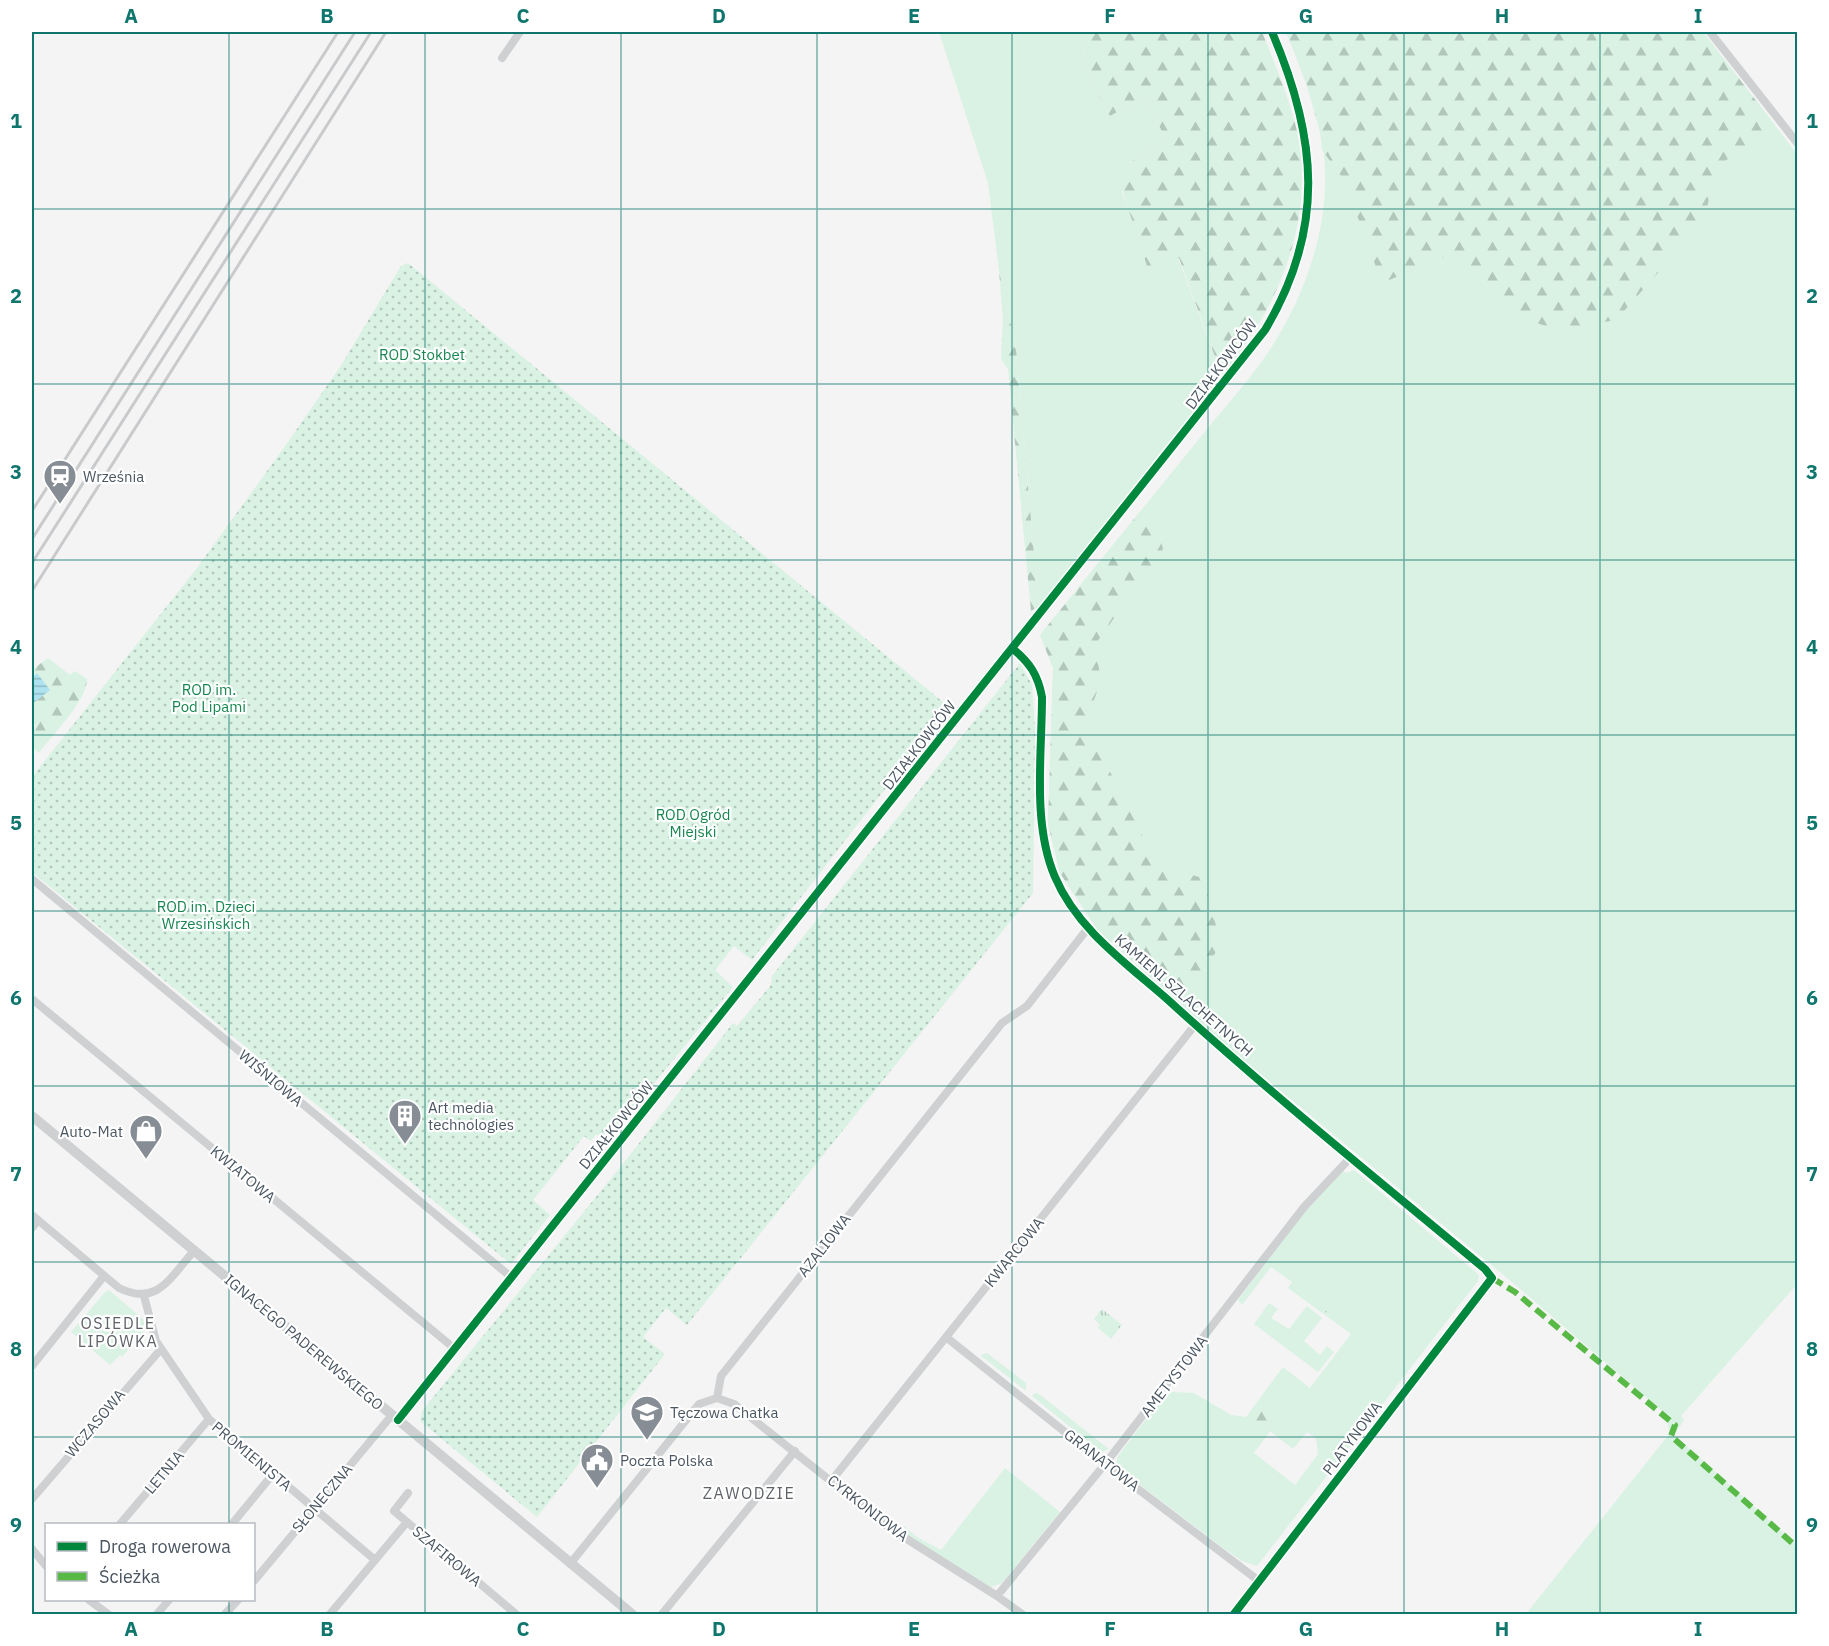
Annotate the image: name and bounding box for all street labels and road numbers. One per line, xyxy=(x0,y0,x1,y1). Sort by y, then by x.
street label: DZIAŁKOWCÓW xyxy=(1181,315,1261,413)
street label: DZIAŁKOWCÓW xyxy=(878,696,960,793)
street label: KAMIENI SZLACHETNYCH xyxy=(1111,930,1257,1060)
street label: WIŚNIOWA xyxy=(235,1046,307,1111)
street label: DZIAŁKOWCÓW xyxy=(575,1077,658,1173)
street label: KWIATOWA xyxy=(207,1141,280,1207)
street label: AZALIOWA xyxy=(793,1209,855,1280)
street label: KWARCOWA xyxy=(980,1213,1048,1291)
street label: IGNACEGO PADEREWSKIEGO xyxy=(221,1270,387,1414)
street label: AMETYSTOWA xyxy=(1136,1331,1212,1421)
street label: WCZASOWA xyxy=(61,1385,129,1461)
street label: PLATYNOWA xyxy=(1318,1397,1386,1479)
street label: PROMIENISTA xyxy=(208,1417,296,1495)
street label: GRANATOWA xyxy=(1060,1425,1144,1496)
street label: LETNIA xyxy=(140,1446,188,1498)
street label: SŁONECZNA xyxy=(288,1459,357,1536)
street label: CYRKONIOWA xyxy=(824,1470,913,1546)
street label: SZAFIROWA xyxy=(409,1522,486,1591)

